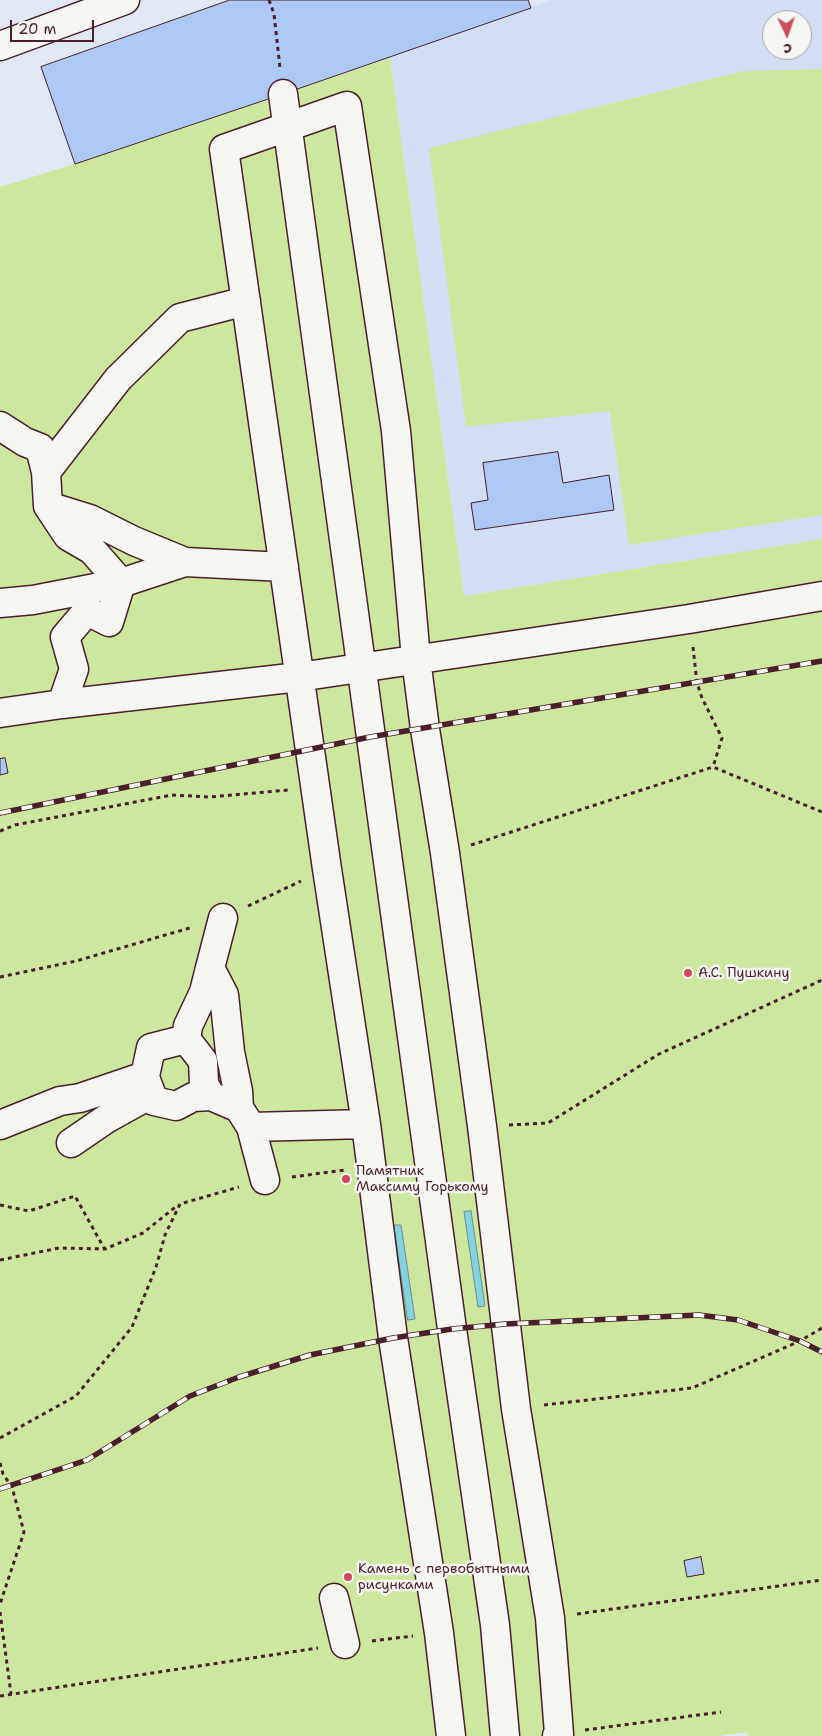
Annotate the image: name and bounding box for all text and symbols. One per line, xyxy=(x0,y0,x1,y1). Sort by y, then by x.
scale bar xyxy=(12,10,96,42)
north arrow xyxy=(762,10,812,60)
text: 20 m xyxy=(18,19,57,39)
text: С xyxy=(783,40,793,58)
place label: А.С. Пушкину xyxy=(698,965,790,981)
marker: А.С. Пушкину xyxy=(682,967,694,979)
place label: Памятник Максиму Горькому xyxy=(356,1163,489,1196)
marker: Памятник Максиму Горькому xyxy=(340,1173,352,1185)
place label: Камень с первобытными рисунками xyxy=(358,1561,530,1594)
marker: Камень с первобытными рисунками xyxy=(342,1571,354,1583)

